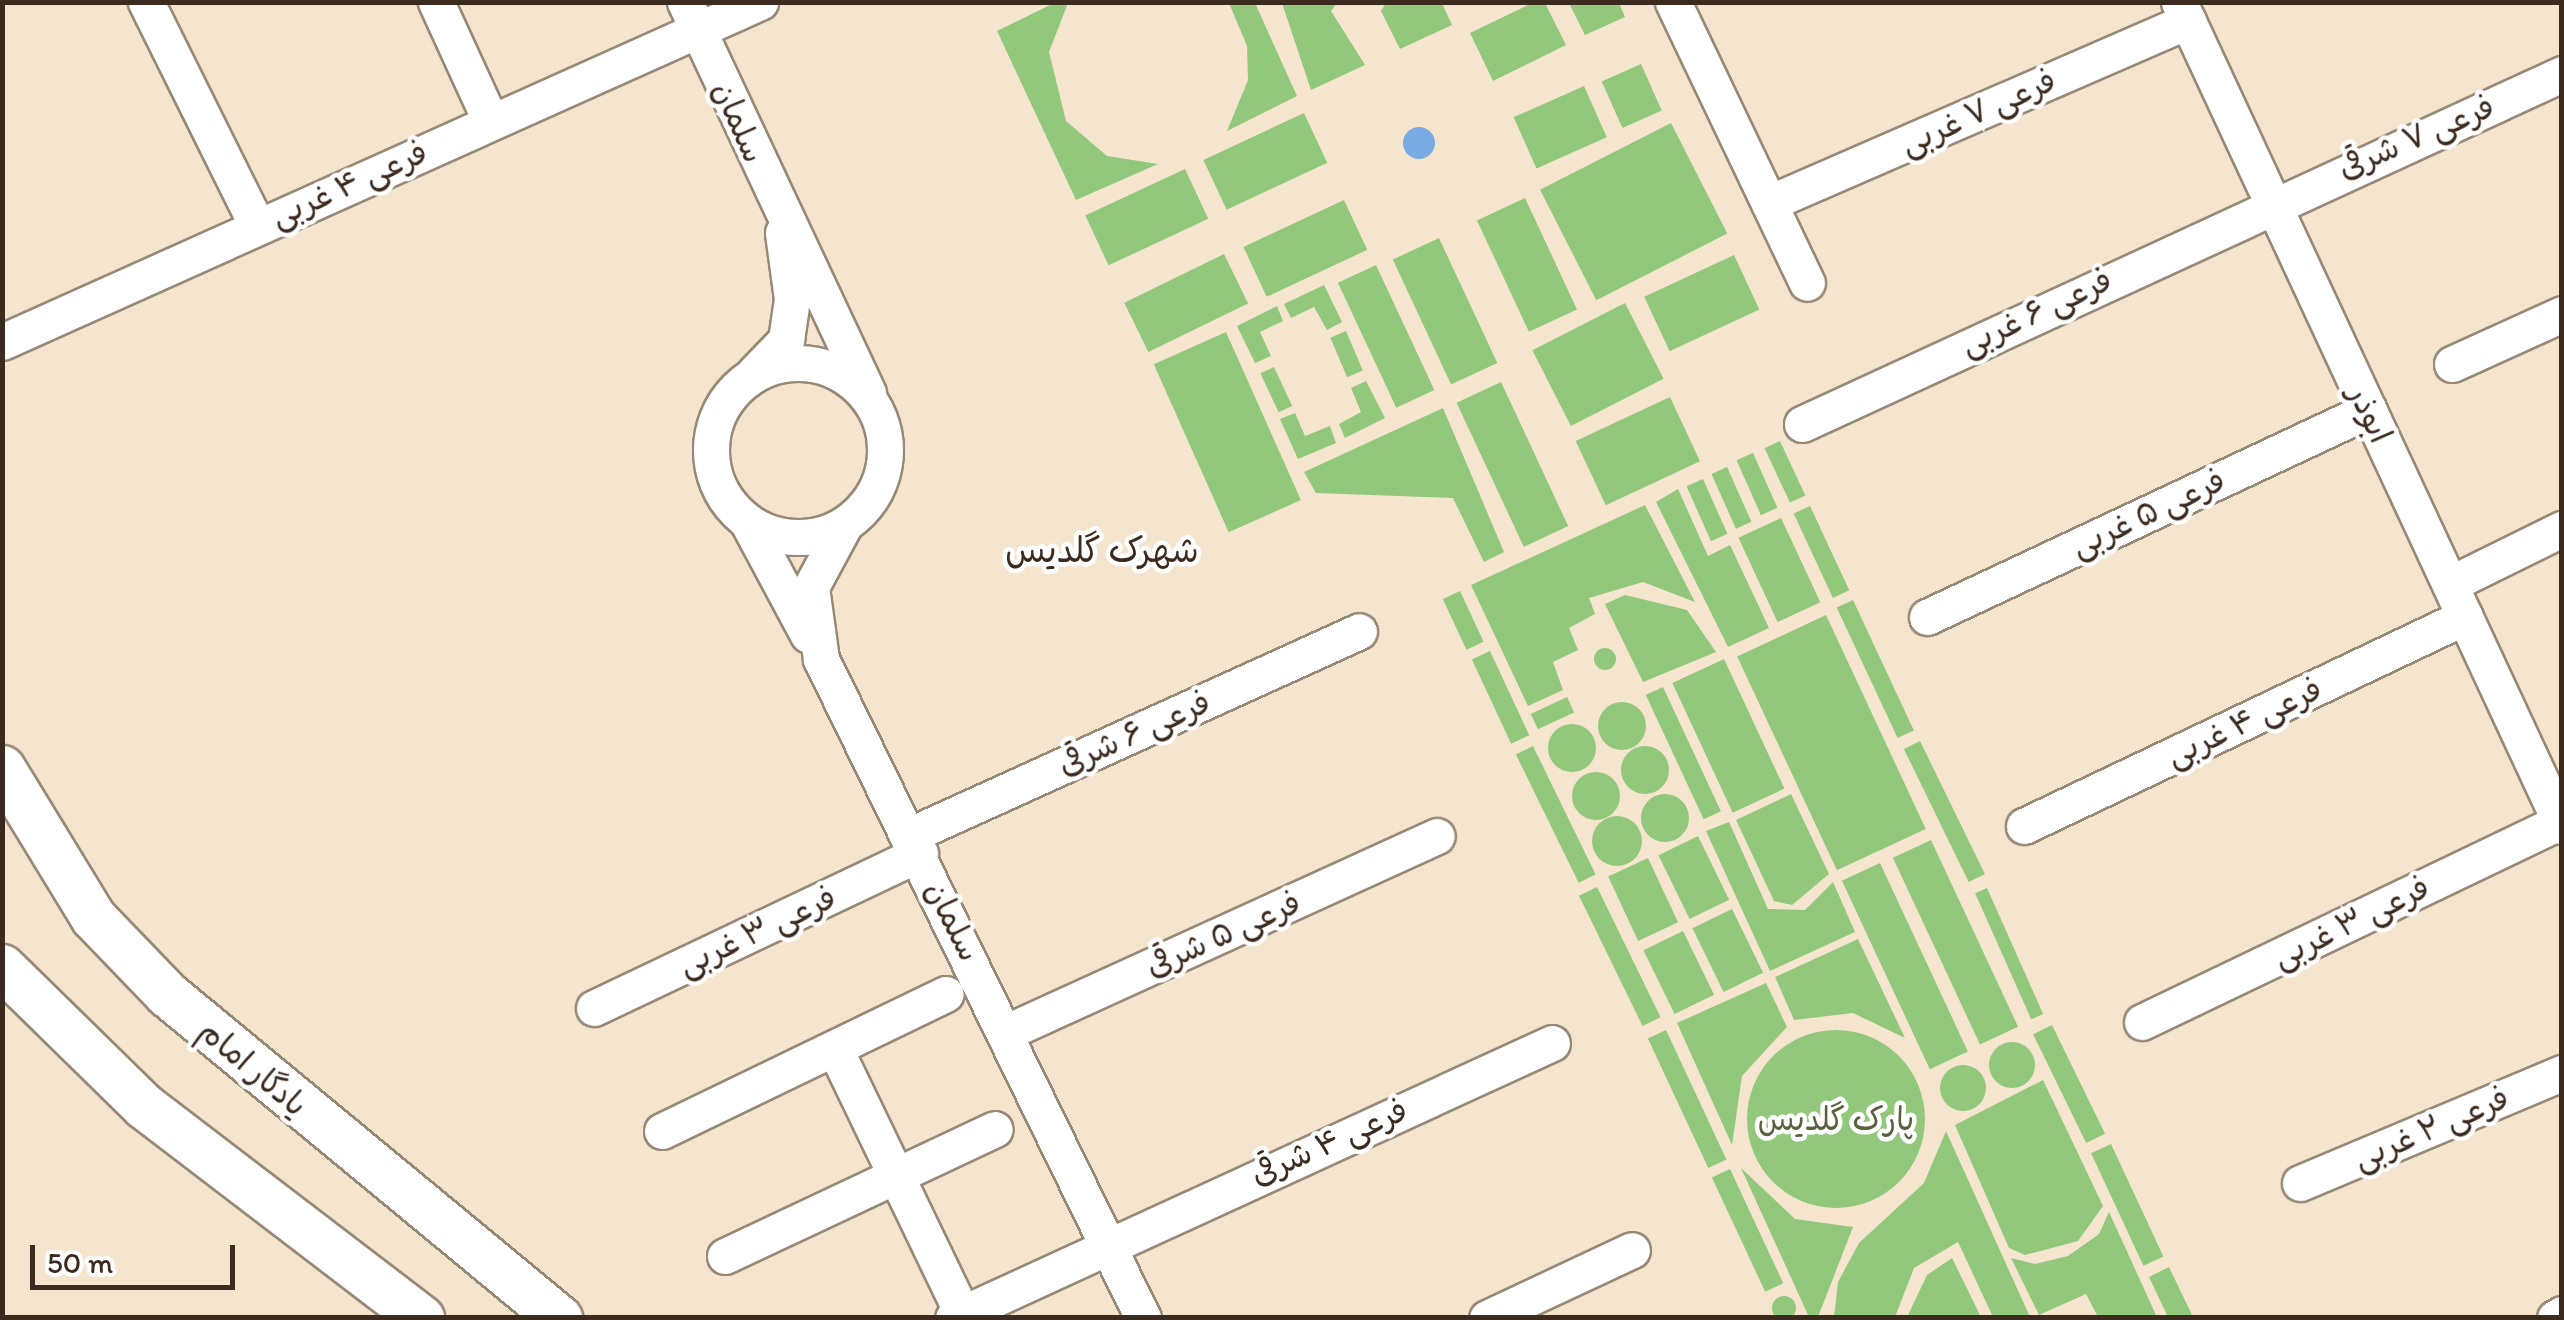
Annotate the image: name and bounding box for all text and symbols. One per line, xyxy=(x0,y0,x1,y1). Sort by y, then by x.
street label: فرعی ۷ غربی xyxy=(1894,61,2062,163)
street label: سلمان xyxy=(704,76,774,168)
street label: فرعی ۷ شرقی xyxy=(2332,87,2500,187)
street label: فرعی ۴ غربی xyxy=(265,132,433,236)
street label: فرعی ۶ غربی xyxy=(1954,260,2118,364)
street label: ابوذر xyxy=(2340,379,2400,449)
street label: فرعی ۵ غربی xyxy=(2065,461,2231,565)
district label: شهرک گلدیس xyxy=(1005,529,1199,571)
street label: فرعی ۴ غربی xyxy=(2160,669,2328,775)
street label: فرعی ۶ شرقی xyxy=(1052,682,1216,784)
street label: فرعی ۳ غربی xyxy=(2266,868,2436,976)
street label: سلمان xyxy=(917,875,989,967)
street label: فرعی ۳ غربی xyxy=(672,878,842,984)
street label: فرعی ۵ شرقی xyxy=(1140,883,1306,985)
street label: یادگار امام xyxy=(191,1012,315,1124)
street label: فرعی ۲ غربی xyxy=(2348,1078,2514,1178)
street label: فرعی ۴ شرقی xyxy=(1245,1090,1413,1194)
park label: پارک گلدیس xyxy=(1758,1100,1914,1138)
scale bar xyxy=(35,1225,240,1287)
text: 50 m xyxy=(47,1244,113,1281)

